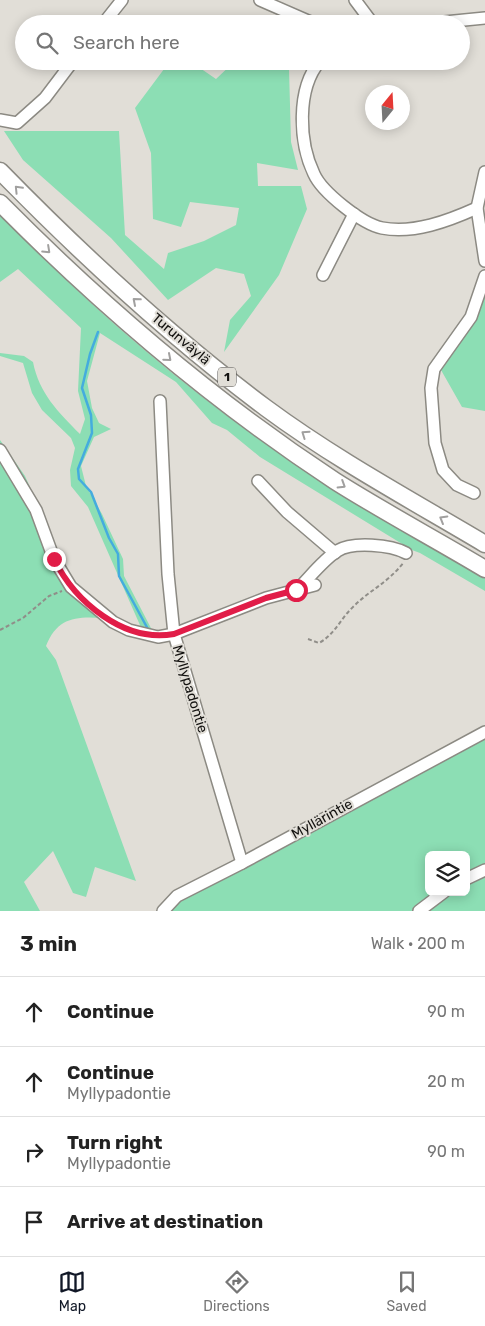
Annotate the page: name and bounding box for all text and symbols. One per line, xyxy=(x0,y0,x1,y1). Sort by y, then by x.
search box xyxy=(15,15,470,70)
icon: search xyxy=(33,29,61,57)
text: Search here xyxy=(73,31,180,54)
north arrow xyxy=(365,85,410,130)
one-way arrow xyxy=(15,186,24,195)
one-way arrow xyxy=(41,244,50,253)
one-way arrow xyxy=(133,298,142,307)
street label: Turunväylä xyxy=(148,310,214,368)
one-way arrow xyxy=(163,352,172,361)
road number: 1 xyxy=(218,368,236,387)
one-way arrow xyxy=(301,431,310,440)
one-way arrow xyxy=(336,478,345,488)
one-way arrow xyxy=(439,516,448,526)
route end xyxy=(43,548,66,571)
route start xyxy=(285,579,308,602)
street label: Myllypadontie xyxy=(169,643,211,735)
street label: Myllärintie xyxy=(289,795,356,843)
map controls xyxy=(425,851,470,896)
button: layers xyxy=(425,851,470,896)
text: 3 min xyxy=(20,931,77,956)
text: Walk · 200 m xyxy=(371,934,465,953)
icon: ahead xyxy=(20,998,48,1026)
text: Continue xyxy=(67,1000,154,1023)
text: 90 m xyxy=(427,1002,465,1021)
text: Continue xyxy=(67,1061,154,1084)
icon: ahead xyxy=(20,1068,48,1096)
text: 20 m xyxy=(427,1072,465,1091)
text: Myllypadontie xyxy=(67,1084,171,1103)
text: Turn right xyxy=(67,1131,162,1154)
icon: right xyxy=(20,1138,48,1166)
text: 90 m xyxy=(427,1142,465,1161)
text: Myllypadontie xyxy=(67,1154,171,1173)
icon: arrive xyxy=(20,1208,48,1236)
text: Arrive at destination xyxy=(67,1210,263,1233)
tab: Map xyxy=(58,1268,86,1315)
tab: Directions xyxy=(203,1268,270,1315)
tab: Saved xyxy=(387,1268,427,1315)

